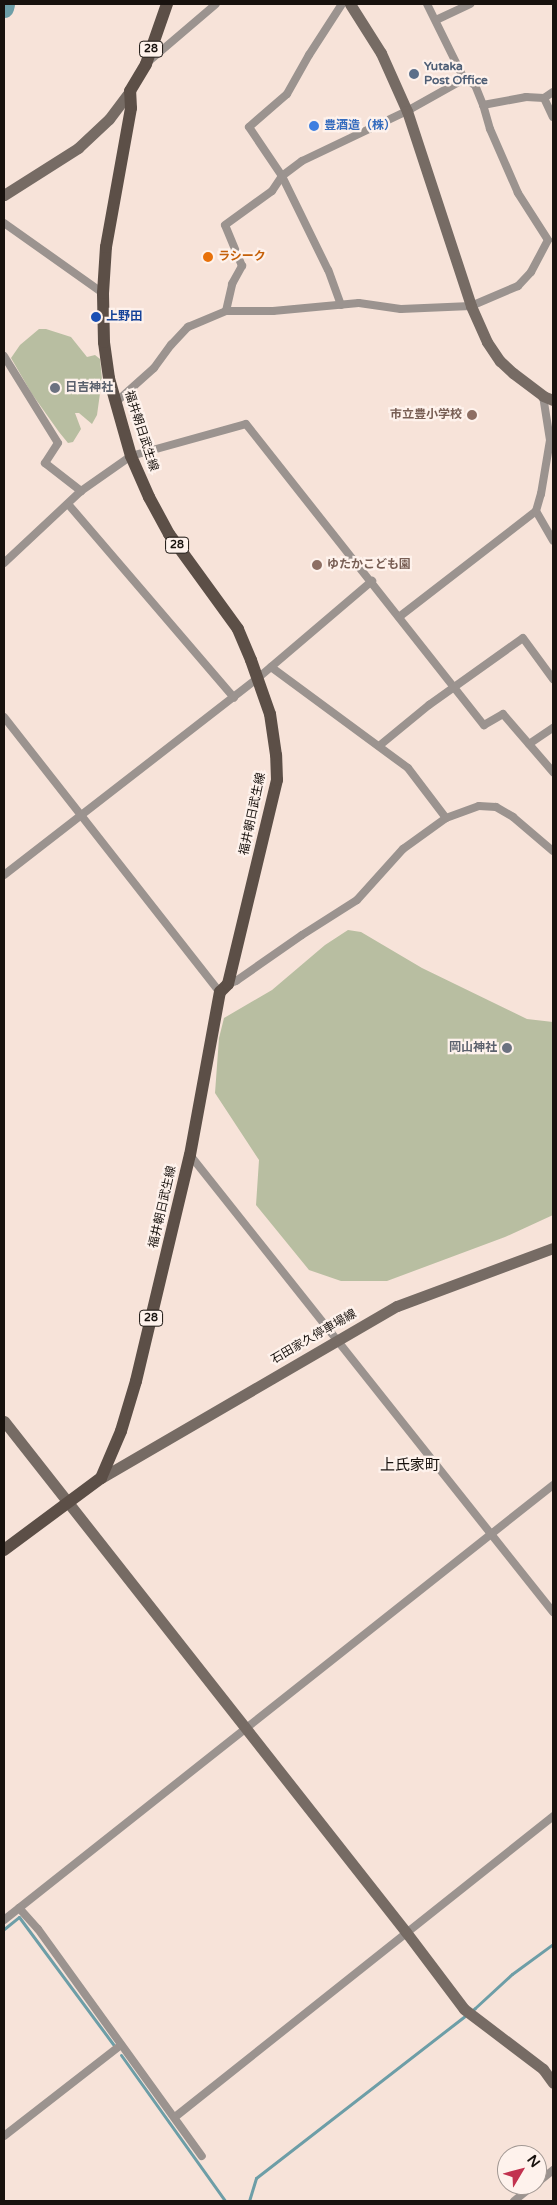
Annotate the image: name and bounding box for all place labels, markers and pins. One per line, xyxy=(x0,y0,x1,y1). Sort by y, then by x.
place label: Yutaka Post Office xyxy=(424,60,488,88)
marker: Yutaka Post Office xyxy=(408,68,420,80)
place label: 豊酒造（株） xyxy=(324,119,396,133)
marker: 豊酒造（株） xyxy=(308,120,320,132)
place label: ラシーク xyxy=(218,250,266,264)
marker: ラシーク xyxy=(202,251,214,263)
place label: 上野田 xyxy=(106,310,142,324)
marker: 上野田 xyxy=(90,311,102,323)
place label: 日吉神社 xyxy=(65,381,113,395)
marker: 日吉神社 xyxy=(49,382,61,394)
place label: 市立豊小学校 xyxy=(390,408,462,422)
marker: 市立豊小学校 xyxy=(466,409,478,421)
place label: ゆたかこども園 xyxy=(327,558,411,572)
marker: ゆたかこども園 xyxy=(311,559,323,571)
place label: 岡山神社 xyxy=(449,1041,497,1055)
marker: 岡山神社 xyxy=(501,1042,513,1054)

